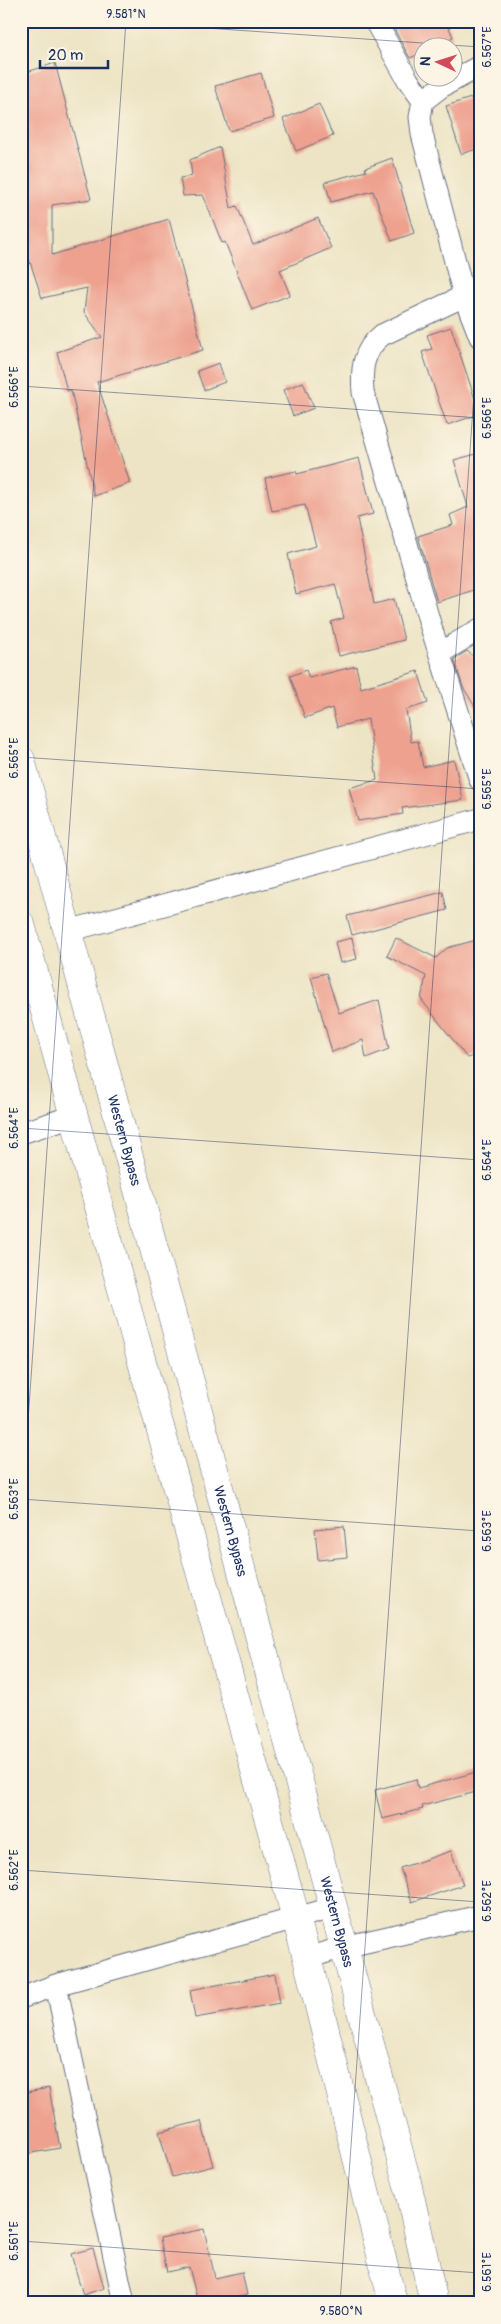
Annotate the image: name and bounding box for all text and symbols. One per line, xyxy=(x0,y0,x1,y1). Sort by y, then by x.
text: 9.581°N xyxy=(106,7,146,22)
text: 6.567°E xyxy=(480,27,495,67)
scale bar xyxy=(40,38,108,70)
north arrow xyxy=(414,38,464,88)
text: 20 m xyxy=(48,46,83,65)
text: N xyxy=(417,56,434,66)
text: 6.566°E xyxy=(7,366,22,408)
text: 6.566°E xyxy=(480,397,495,439)
text: 6.565°E xyxy=(7,737,22,779)
text: 6.565°E xyxy=(480,768,495,810)
street label: Western Bypass xyxy=(104,1093,145,1188)
text: 6.564°E xyxy=(7,1107,22,1149)
text: 6.564°E xyxy=(480,1139,495,1181)
text: 6.563°E xyxy=(7,1478,22,1520)
street label: Western Bypass xyxy=(210,1484,251,1579)
text: 6.563°E xyxy=(480,1510,495,1552)
text: 6.562°E xyxy=(7,1849,22,1891)
street label: Western Bypass xyxy=(316,1875,357,1970)
text: 6.562°E xyxy=(480,1880,495,1922)
text: 6.561°E xyxy=(7,2221,22,2261)
text: 6.561°E xyxy=(480,2252,495,2292)
text: 9.580°N xyxy=(320,2304,362,2319)

